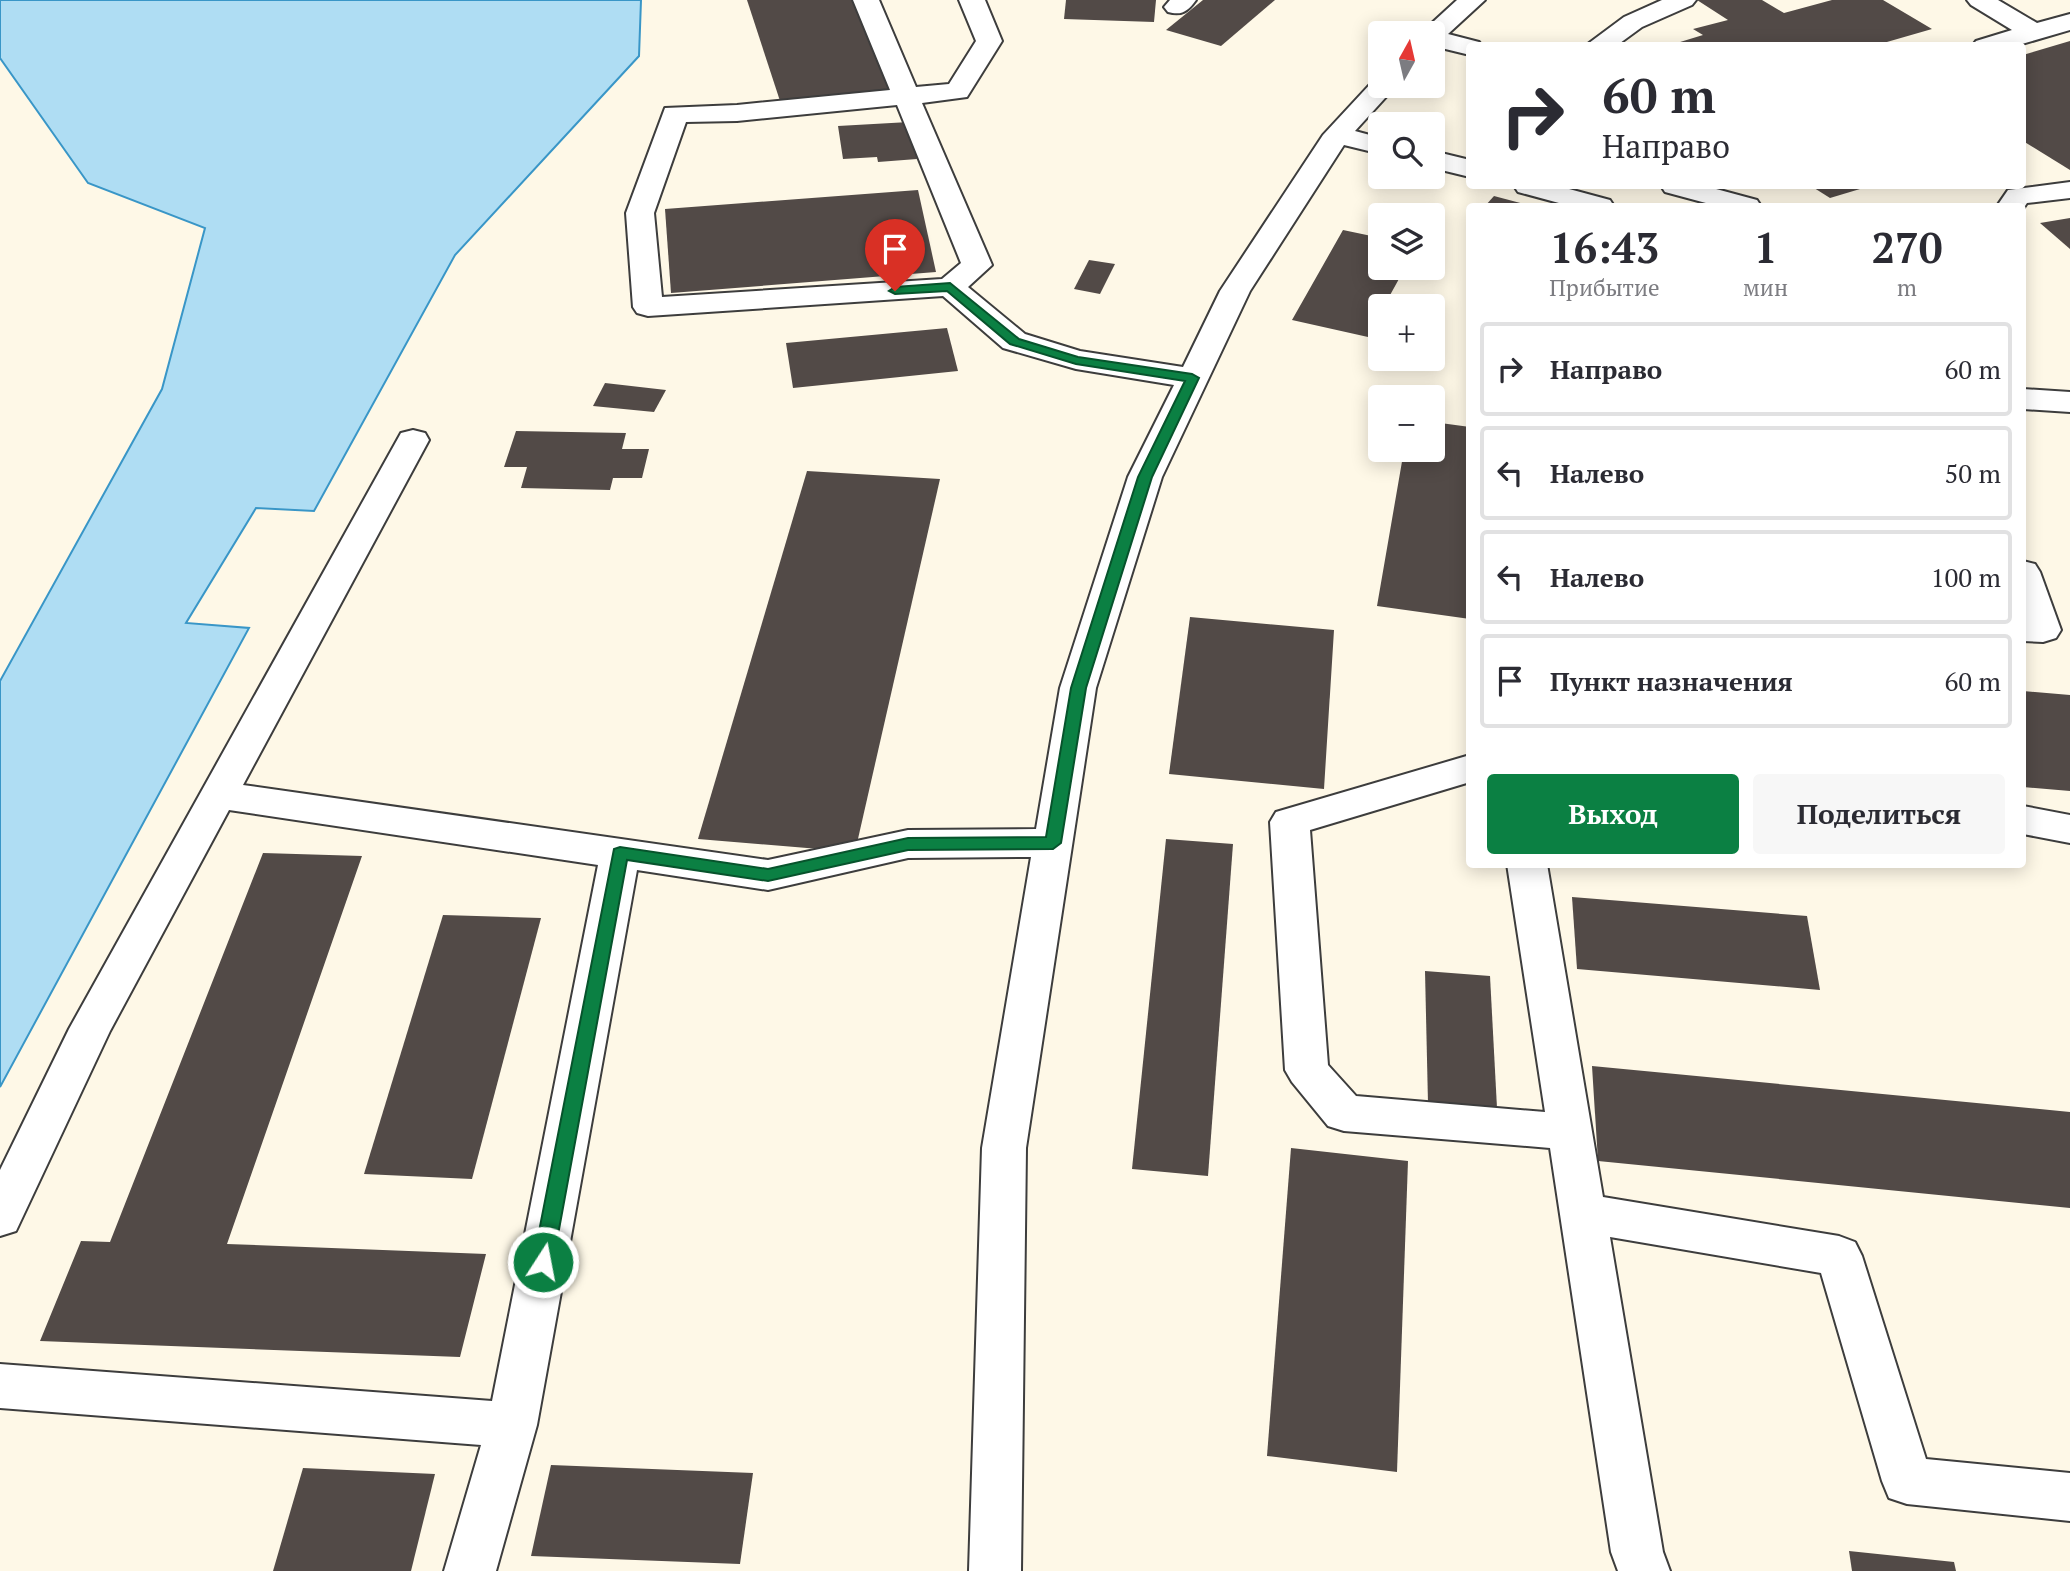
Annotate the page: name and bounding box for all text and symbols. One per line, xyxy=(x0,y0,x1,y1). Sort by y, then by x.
north arrow xyxy=(1368,21,1446,98)
map controls xyxy=(1368,21,1445,462)
text: 60 m xyxy=(1602,62,1716,127)
icon: right xyxy=(1487,70,1578,161)
button: search xyxy=(1368,112,1445,189)
text: Направо xyxy=(1602,125,1730,167)
button: layers xyxy=(1368,203,1445,280)
pin xyxy=(865,219,925,291)
text: 16:43 xyxy=(1550,219,1659,275)
text: 1 xyxy=(1754,219,1777,275)
text: 270 xyxy=(1871,219,1943,275)
icon: arrive xyxy=(876,230,914,268)
text: Прибытие xyxy=(1549,272,1660,303)
text: мин xyxy=(1743,272,1788,303)
text: m xyxy=(1897,272,1917,303)
button: + xyxy=(1368,294,1445,371)
icon: right xyxy=(1491,350,1529,388)
text: Направо xyxy=(1550,352,1662,386)
text: 60 m xyxy=(1945,352,2001,386)
button: − xyxy=(1368,385,1445,462)
icon: left xyxy=(1491,454,1529,492)
text: Налево xyxy=(1550,456,1644,490)
text: 50 m xyxy=(1945,456,2001,490)
icon: left xyxy=(1491,558,1529,596)
text: Налево xyxy=(1550,560,1644,594)
text: 100 m xyxy=(1931,560,2001,594)
icon: arrive xyxy=(1491,662,1529,700)
text: Пункт назначения xyxy=(1550,664,1793,698)
text: 60 m xyxy=(1945,664,2001,698)
button: Выход xyxy=(1487,774,1739,854)
button: Поделиться xyxy=(1753,774,2005,854)
position arrow xyxy=(506,1225,580,1299)

